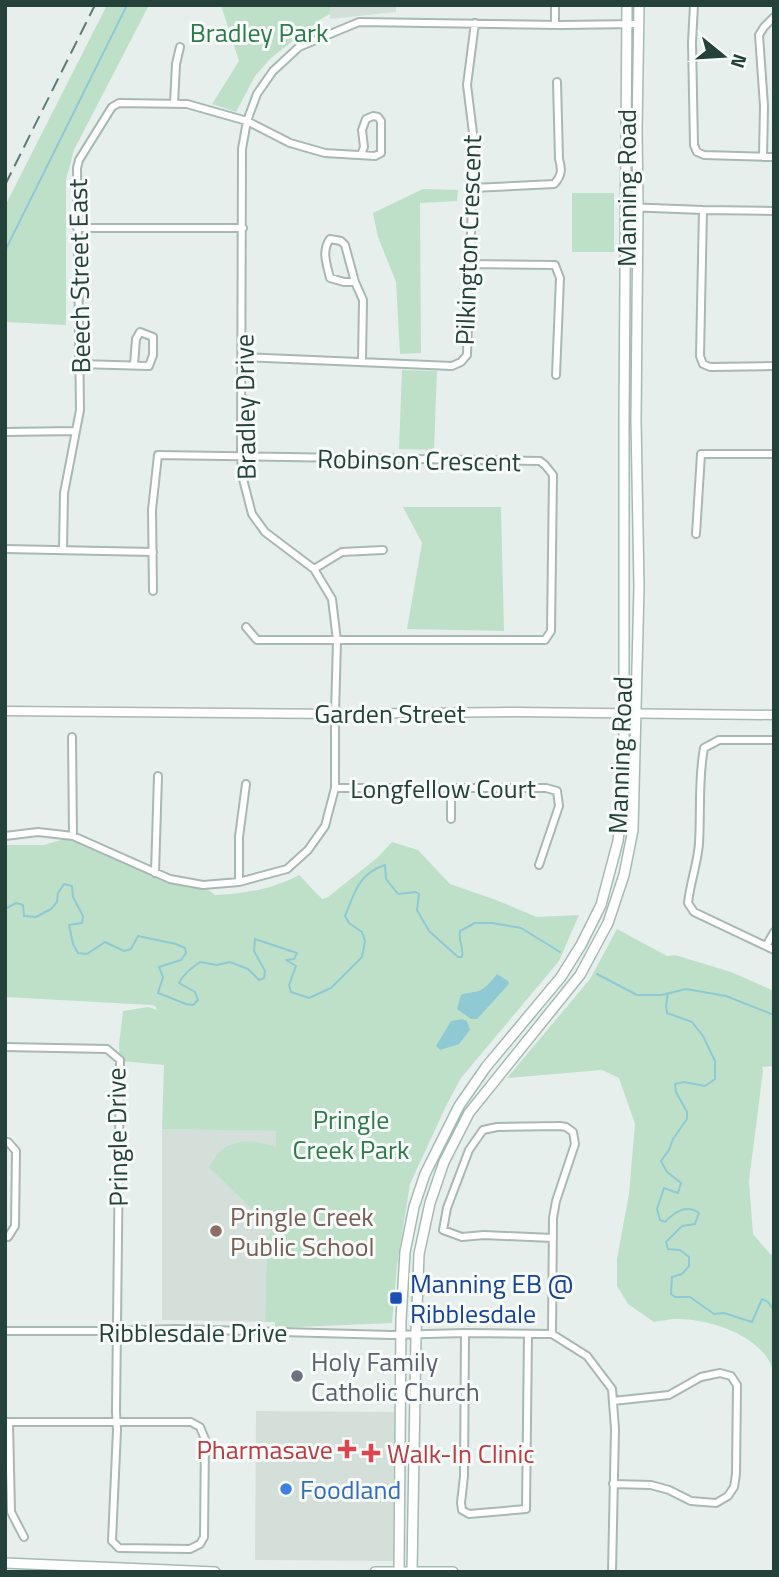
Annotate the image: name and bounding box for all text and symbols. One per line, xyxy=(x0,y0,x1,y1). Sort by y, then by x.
park label: Bradley Park xyxy=(190,13,328,52)
north arrow xyxy=(688,21,758,91)
text: N xyxy=(724,51,755,72)
street label: Manning Road xyxy=(607,109,646,267)
street label: Pilkington Crescent xyxy=(445,134,491,346)
street label: Beech Street East xyxy=(58,178,100,374)
street label: Bradley Drive xyxy=(224,334,266,480)
street label: Robinson Crescent xyxy=(317,439,521,481)
street label: Manning Road xyxy=(598,675,642,835)
street label: Garden Street xyxy=(314,694,466,733)
street label: Longfellow Court xyxy=(350,769,536,808)
street label: Pringle Drive xyxy=(96,1067,138,1207)
park label: Pringle Creek Park xyxy=(293,1100,409,1169)
place label: Pringle Creek Public School xyxy=(230,1197,375,1266)
marker: Pringle Creek Public School xyxy=(208,1223,224,1239)
place label: Manning EB @ Ribblesdale xyxy=(410,1264,573,1333)
marker: Manning EB @ Ribblesdale xyxy=(388,1290,404,1306)
street label: Ribblesdale Drive xyxy=(99,1313,287,1352)
place label: Holy Family Catholic Church xyxy=(311,1342,480,1411)
marker: Holy Family Catholic Church xyxy=(289,1368,305,1384)
place label: Pharmasave xyxy=(196,1430,333,1469)
place label: Walk-In Clinic xyxy=(387,1434,535,1473)
marker: Pharmasave xyxy=(339,1441,355,1457)
marker: Walk-In Clinic xyxy=(361,1443,381,1463)
place label: Foodland xyxy=(300,1470,401,1509)
marker: Foodland xyxy=(278,1481,294,1497)

